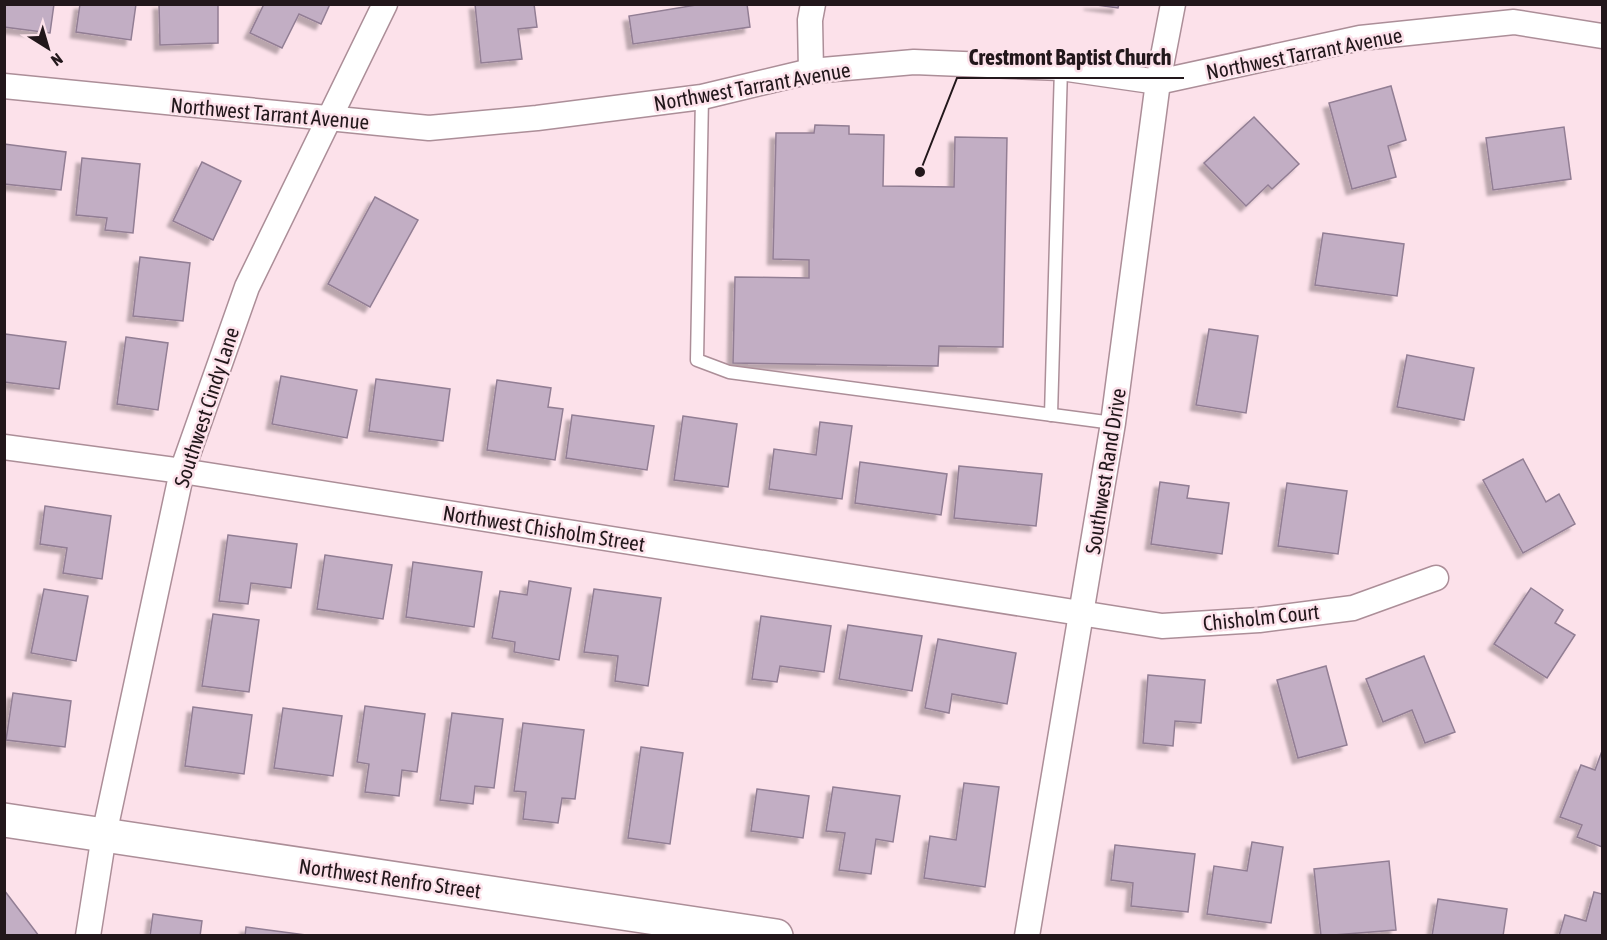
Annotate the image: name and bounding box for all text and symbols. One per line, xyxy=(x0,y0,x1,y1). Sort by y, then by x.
north arrow xyxy=(18,18,78,78)
street label: Northwest Tarrant Avenue xyxy=(1204,22,1404,84)
callout: Crestmont Baptist Church xyxy=(957,38,1184,78)
text: Crestmont Baptist Church xyxy=(969,44,1171,70)
text: N xyxy=(48,50,66,70)
street label: Northwest Tarrant Avenue xyxy=(652,57,852,115)
street label: Northwest Tarrant Avenue xyxy=(170,92,370,134)
street label: Southwest Cindy Lane xyxy=(169,324,243,490)
street label: Southwest Rand Drive xyxy=(1080,386,1130,556)
street label: Northwest Chisholm Street xyxy=(441,500,647,556)
street label: Chisholm Court xyxy=(1202,599,1320,635)
street label: Northwest Renfro Street xyxy=(297,853,483,903)

